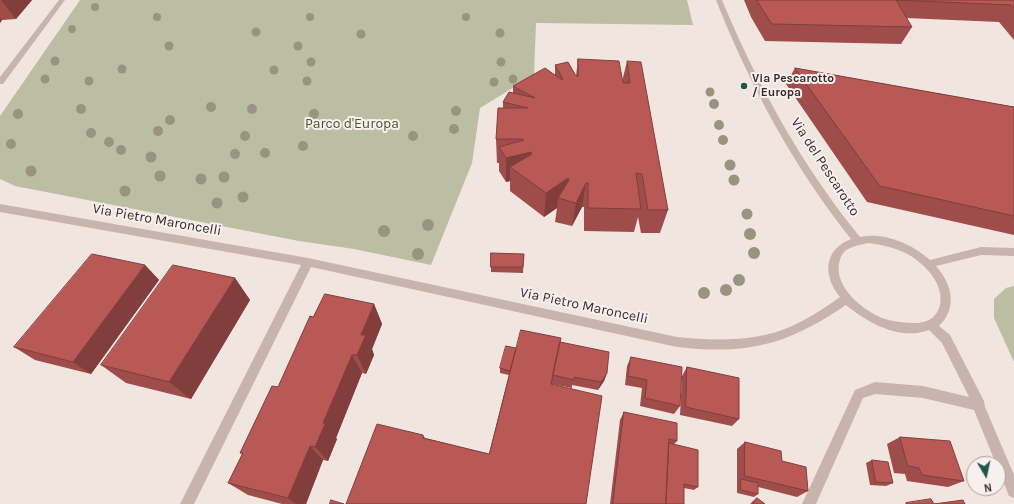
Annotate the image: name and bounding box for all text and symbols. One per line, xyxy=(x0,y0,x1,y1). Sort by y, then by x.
place label: Via Pescarotto / Europa xyxy=(752,72,834,100)
marker: Via Pescarotto / Europa xyxy=(739,81,749,91)
street label: Via del Pescarotto xyxy=(787,115,863,219)
park label: Parco d'Europa xyxy=(305,116,399,132)
street label: Via Pietro Maroncelli xyxy=(91,200,223,240)
street label: Via Pietro Maroncelli xyxy=(518,284,650,328)
north arrow xyxy=(966,456,1006,496)
text: N xyxy=(983,480,993,494)

